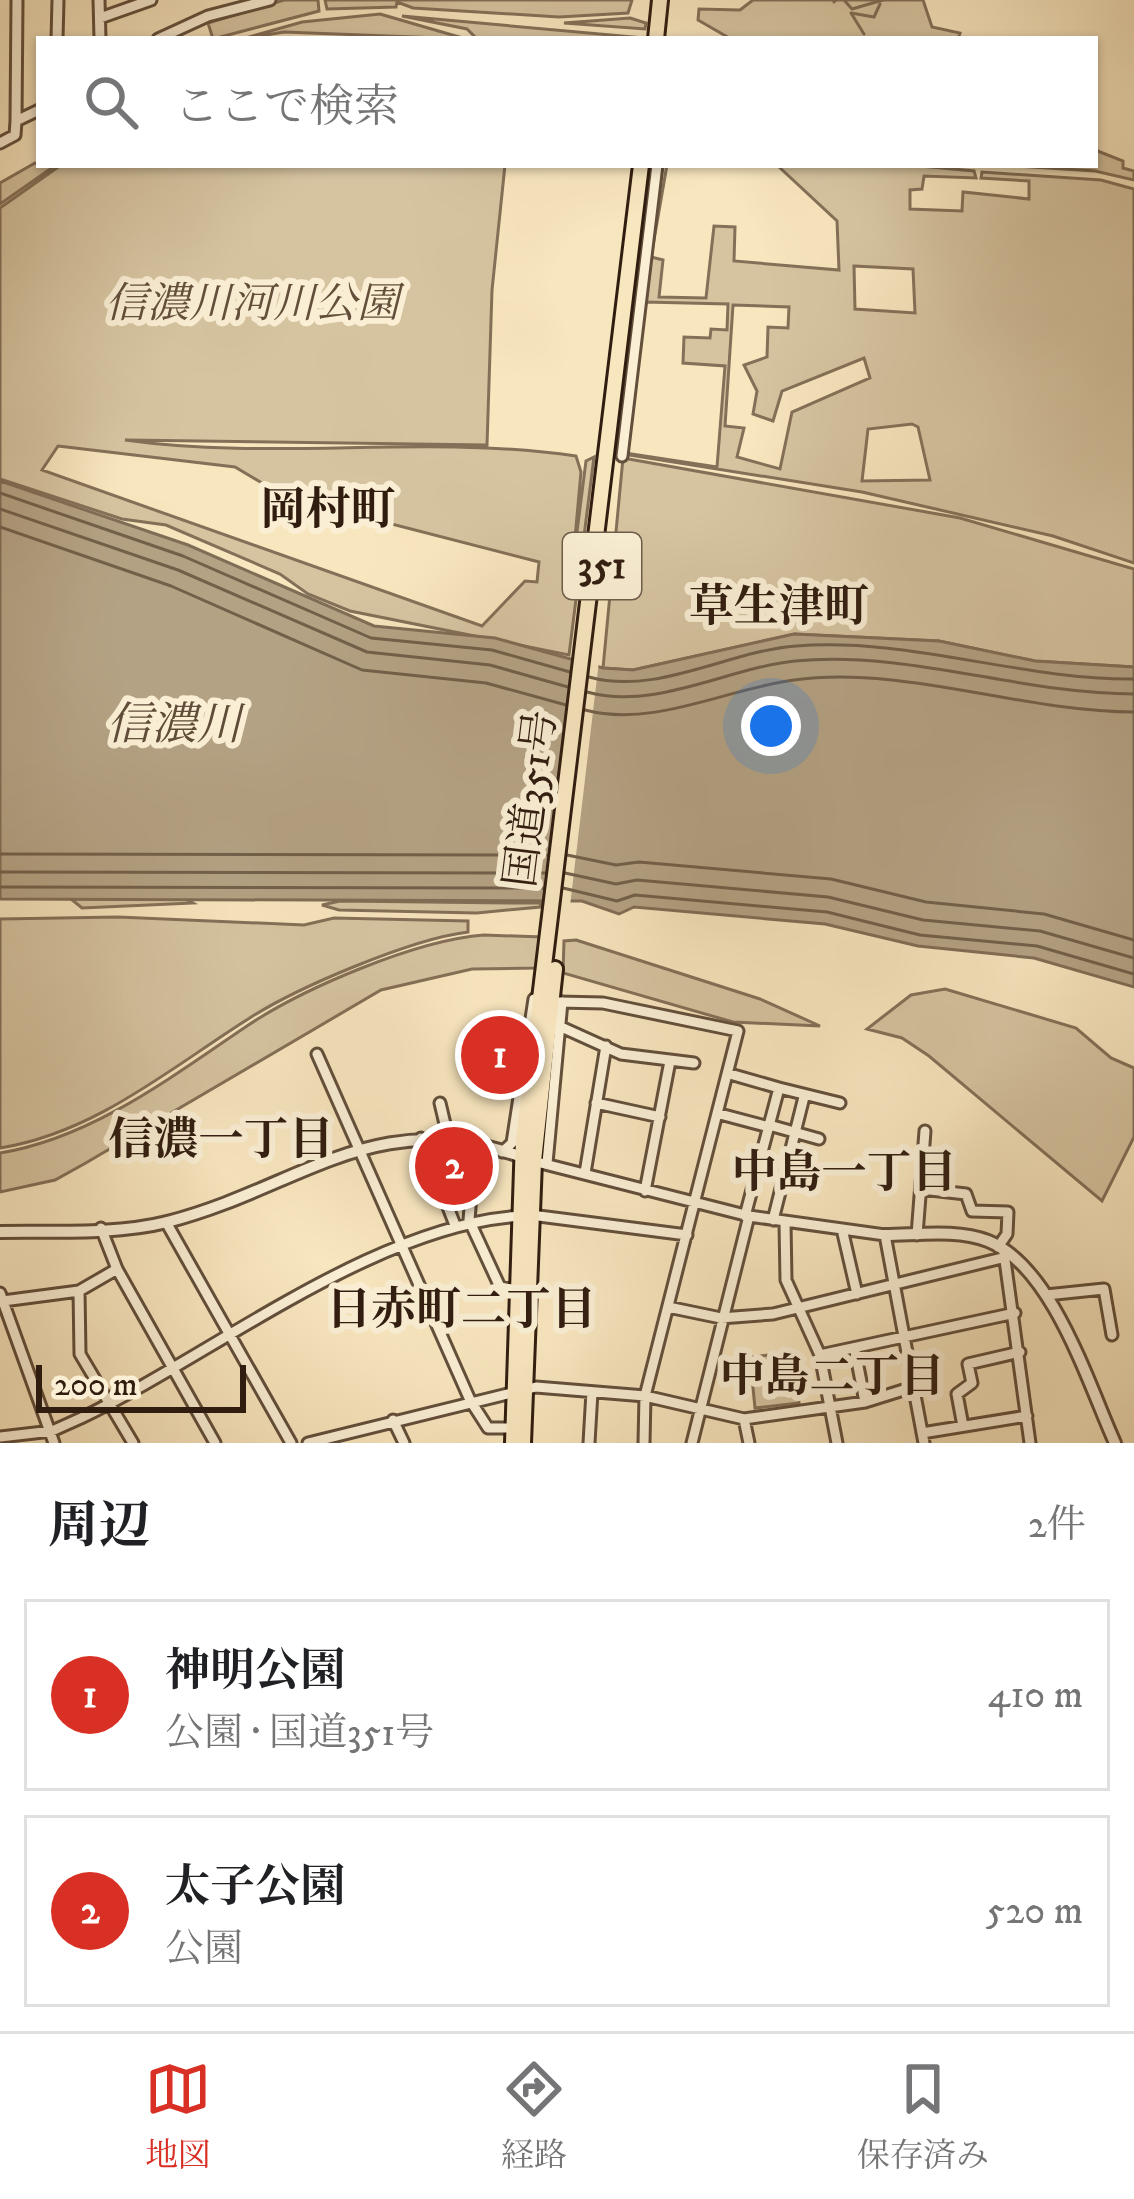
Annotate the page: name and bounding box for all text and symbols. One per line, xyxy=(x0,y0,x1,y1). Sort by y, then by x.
search box xyxy=(36,36,1098,168)
icon: search xyxy=(78,69,144,135)
text: ここで検索 xyxy=(174,80,399,136)
park label: 信濃川河川公園 xyxy=(105,279,405,331)
district label: 岡村町 xyxy=(260,483,396,539)
road number: 351 xyxy=(563,533,641,599)
district label: 草生津町 xyxy=(689,580,869,636)
your location xyxy=(741,696,801,756)
water label: 信濃川 xyxy=(106,698,246,754)
street label: 国道351号 xyxy=(495,708,569,890)
pin: 1 xyxy=(461,1010,539,1100)
district label: 信濃一丁目 xyxy=(108,1113,334,1169)
pin: 2 xyxy=(415,1121,493,1211)
district label: 中島一丁目 xyxy=(731,1146,957,1202)
district label: 日赤町二丁目 xyxy=(326,1283,596,1339)
district label: 中島二丁目 xyxy=(719,1350,945,1406)
scale bar xyxy=(36,1359,246,1412)
text: 200 m xyxy=(54,1365,138,1406)
text: 周辺 xyxy=(48,1495,150,1559)
text: 2件 xyxy=(1028,1501,1086,1550)
text: 神明公園 xyxy=(165,1644,345,1700)
text: 1 xyxy=(83,1671,97,1720)
text: 410 m xyxy=(988,1671,1083,1720)
text: 公園 · 国道351号 xyxy=(165,1709,434,1758)
text: 太子公園 xyxy=(165,1860,345,1916)
text: 2 xyxy=(80,1887,100,1936)
text: 520 m xyxy=(986,1887,1083,1936)
text: 公園 xyxy=(165,1925,243,1974)
tab: 地図 xyxy=(145,2056,211,2177)
tab: 経路 xyxy=(501,2056,567,2177)
tab: 保存済み xyxy=(857,2056,989,2177)

